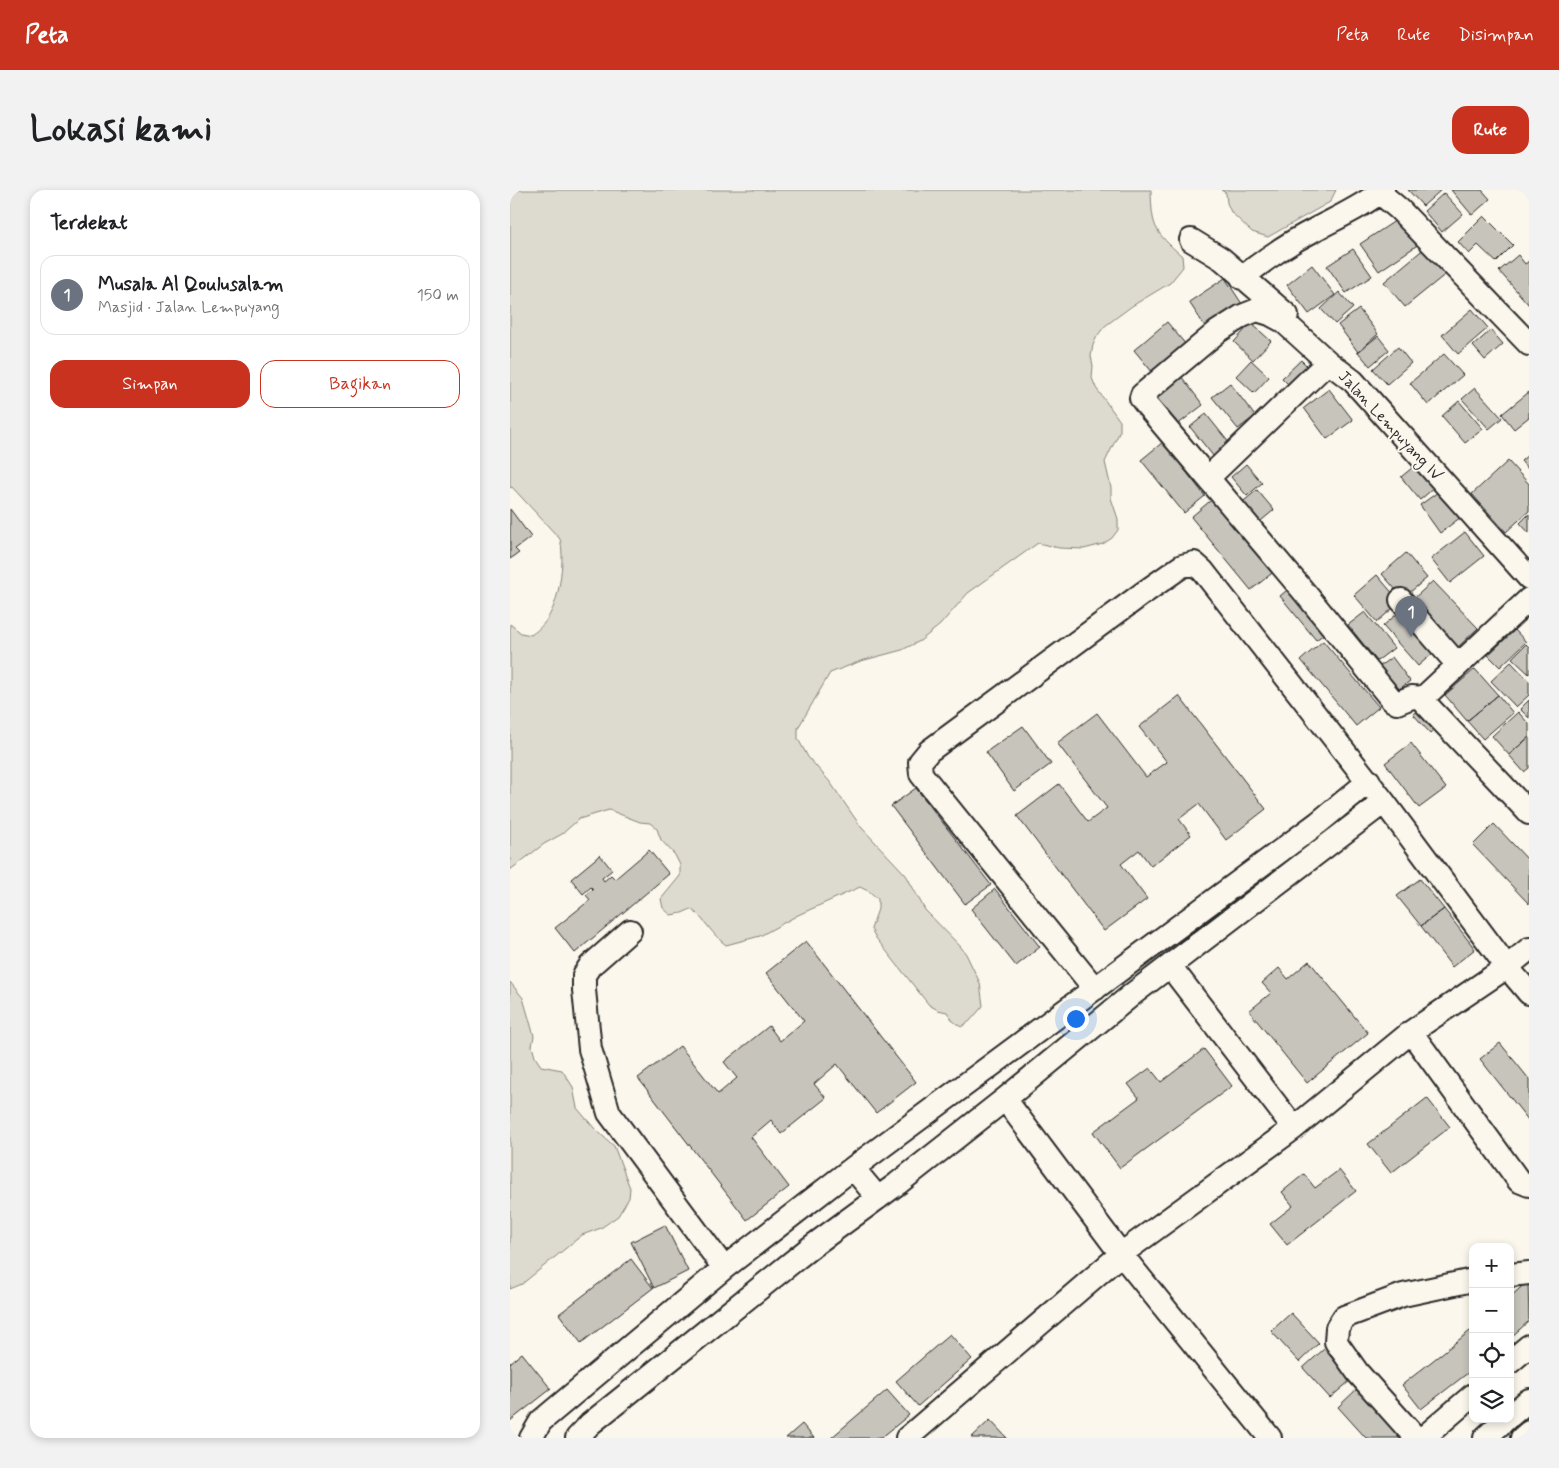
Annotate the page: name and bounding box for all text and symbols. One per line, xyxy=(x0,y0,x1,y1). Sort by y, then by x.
text: Peta xyxy=(25,20,69,51)
text: Peta xyxy=(1336,23,1369,47)
text: Rute xyxy=(1397,23,1430,47)
text: Disimpan xyxy=(1458,23,1534,47)
button: Rute xyxy=(1452,106,1529,154)
text: Lokasi kami xyxy=(30,107,212,153)
text: Terdekat xyxy=(50,209,128,237)
text: Musala Al Qoulusalam xyxy=(98,272,284,297)
text: 1 xyxy=(63,285,71,306)
text: 150 m xyxy=(417,285,459,306)
text: Masjid · Jalan Lempuyang xyxy=(98,297,280,318)
button: Simpan xyxy=(50,360,250,408)
button: Bagikan xyxy=(260,360,460,408)
street label: Jalan Lempuyang IV xyxy=(1333,366,1447,486)
pin: 1 xyxy=(1395,596,1427,637)
your location xyxy=(1063,1006,1089,1032)
map controls xyxy=(1469,1243,1514,1423)
button: + xyxy=(1469,1243,1514,1288)
button: − xyxy=(1469,1288,1514,1333)
button: locate xyxy=(1469,1333,1514,1378)
button: layers xyxy=(1469,1378,1514,1423)

